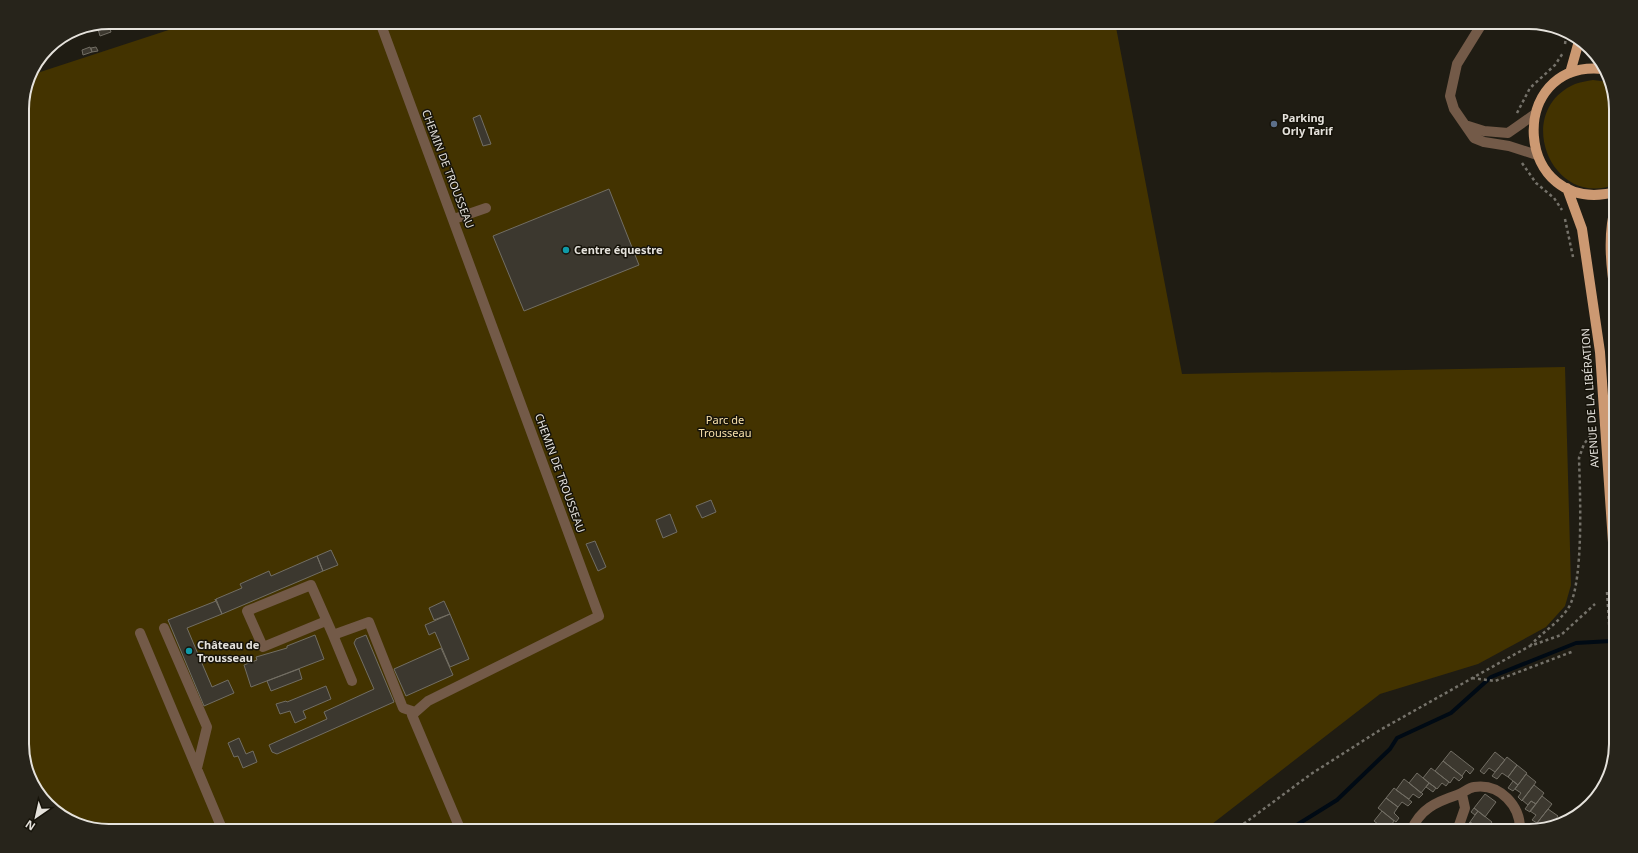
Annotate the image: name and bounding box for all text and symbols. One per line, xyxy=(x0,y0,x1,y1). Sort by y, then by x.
street label: CHEMIN DE TROUSSEAU xyxy=(419,107,478,230)
place label: Parking Orly Tarif xyxy=(1282,110,1333,138)
marker: Parking Orly Tarif xyxy=(1269,119,1279,129)
place label: Centre équestre xyxy=(574,242,663,257)
marker: Centre équestre xyxy=(561,245,571,255)
street label: AVENUE DE LA LIBÉRATION xyxy=(1577,328,1602,468)
street label: CHEMIN DE TROUSSEAU xyxy=(532,411,589,535)
park label: Parc de Trousseau xyxy=(698,412,752,440)
place label: Château de Trousseau xyxy=(197,637,260,665)
marker: Château de Trousseau xyxy=(184,646,194,656)
north arrow xyxy=(16,797,56,837)
text: N xyxy=(22,817,38,834)

